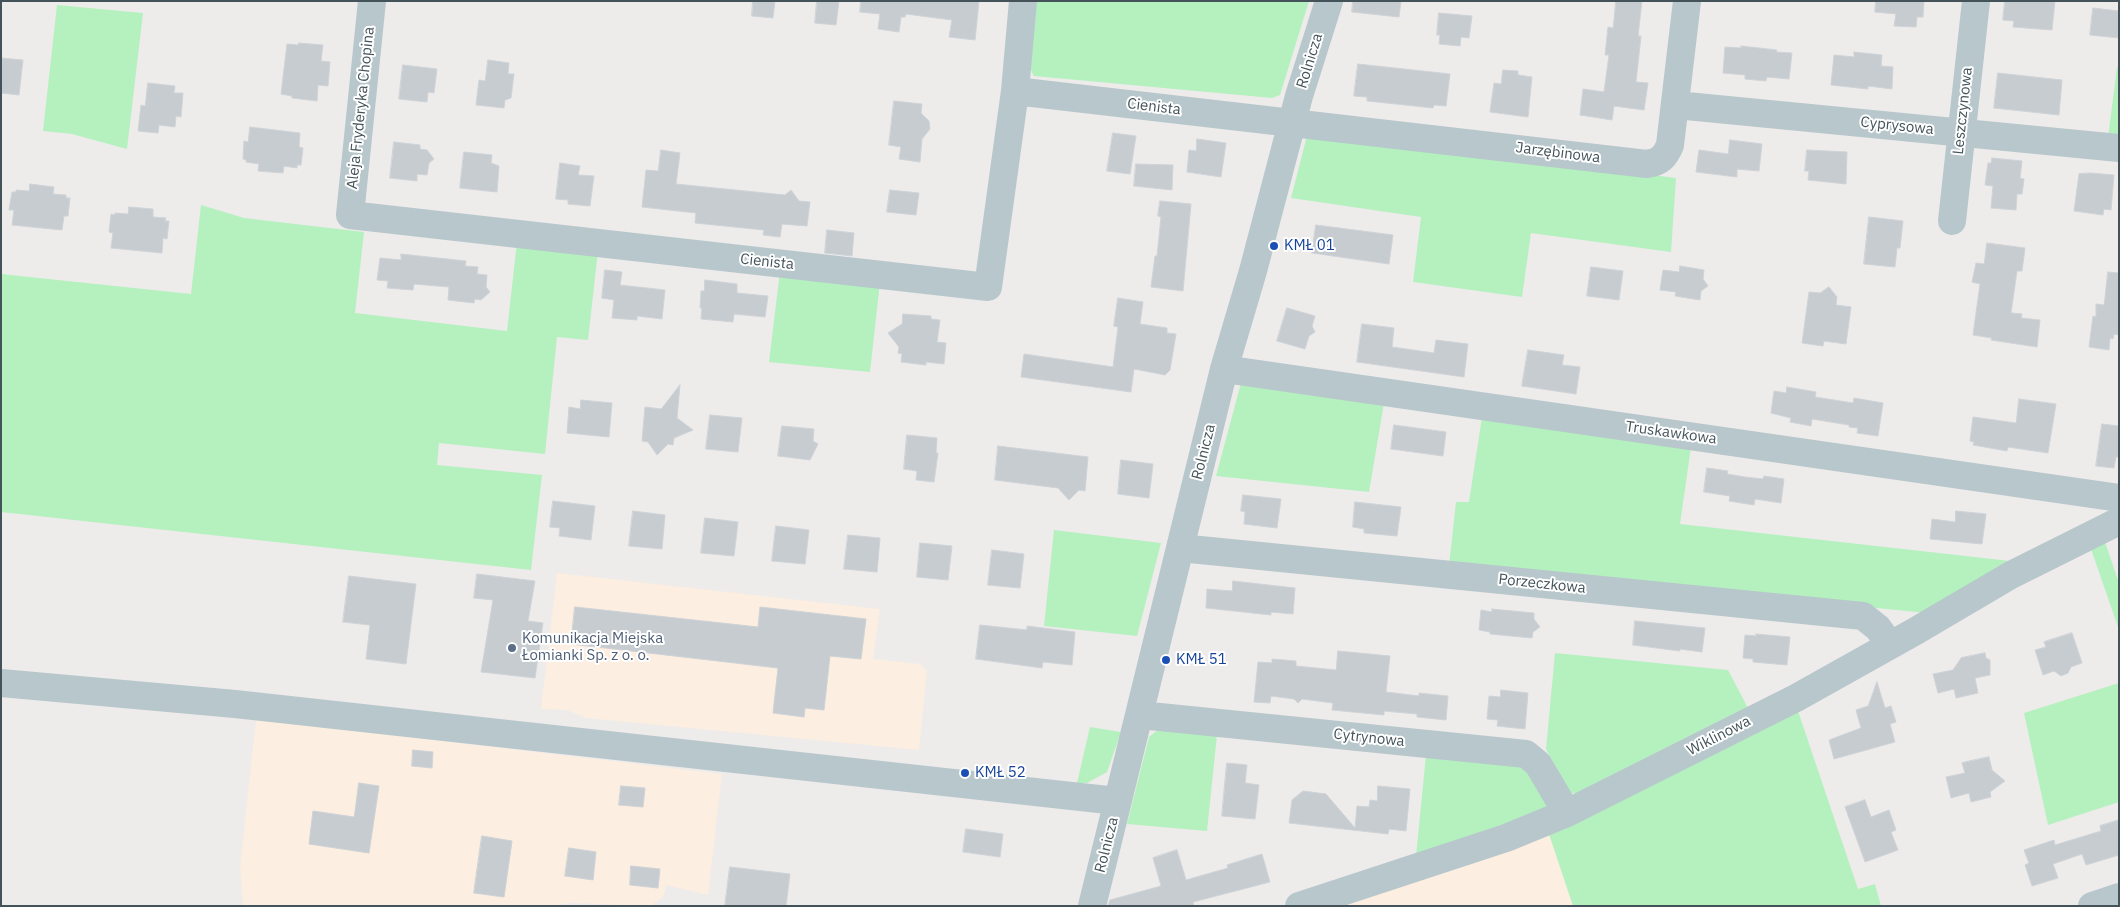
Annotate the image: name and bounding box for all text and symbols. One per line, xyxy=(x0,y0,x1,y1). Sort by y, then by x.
street label: Aleja Fryderyka Chopina xyxy=(344,26,378,190)
street label: Rolnicza xyxy=(1293,31,1327,91)
street label: Leszczynowa xyxy=(1949,66,1977,156)
street label: Cienista xyxy=(1126,95,1182,119)
street label: Cyprysowa xyxy=(1859,113,1935,139)
street label: Jarzębinowa xyxy=(1515,139,1601,167)
place label: KMŁ 01 xyxy=(1284,237,1335,255)
marker: KMŁ 01 xyxy=(1268,240,1280,252)
street label: Cienista xyxy=(739,250,795,274)
street label: Truskawkowa xyxy=(1624,418,1718,448)
street label: Rolnicza xyxy=(1188,422,1220,482)
street label: Porzeczkowa xyxy=(1497,570,1587,598)
place label: Komunikacja Miejska Łomianki Sp. z o. o. xyxy=(522,630,663,665)
marker: Komunikacja Miejska Łomianki Sp. z o. o. xyxy=(506,642,518,654)
place label: KMŁ 51 xyxy=(1176,651,1227,669)
marker: KMŁ 51 xyxy=(1160,654,1172,666)
street label: Wiklinowa xyxy=(1684,712,1754,760)
street label: Cytrynowa xyxy=(1333,725,1405,751)
place label: KMŁ 52 xyxy=(975,764,1026,782)
marker: KMŁ 52 xyxy=(959,767,971,779)
street label: Rolnicza xyxy=(1091,815,1123,875)

